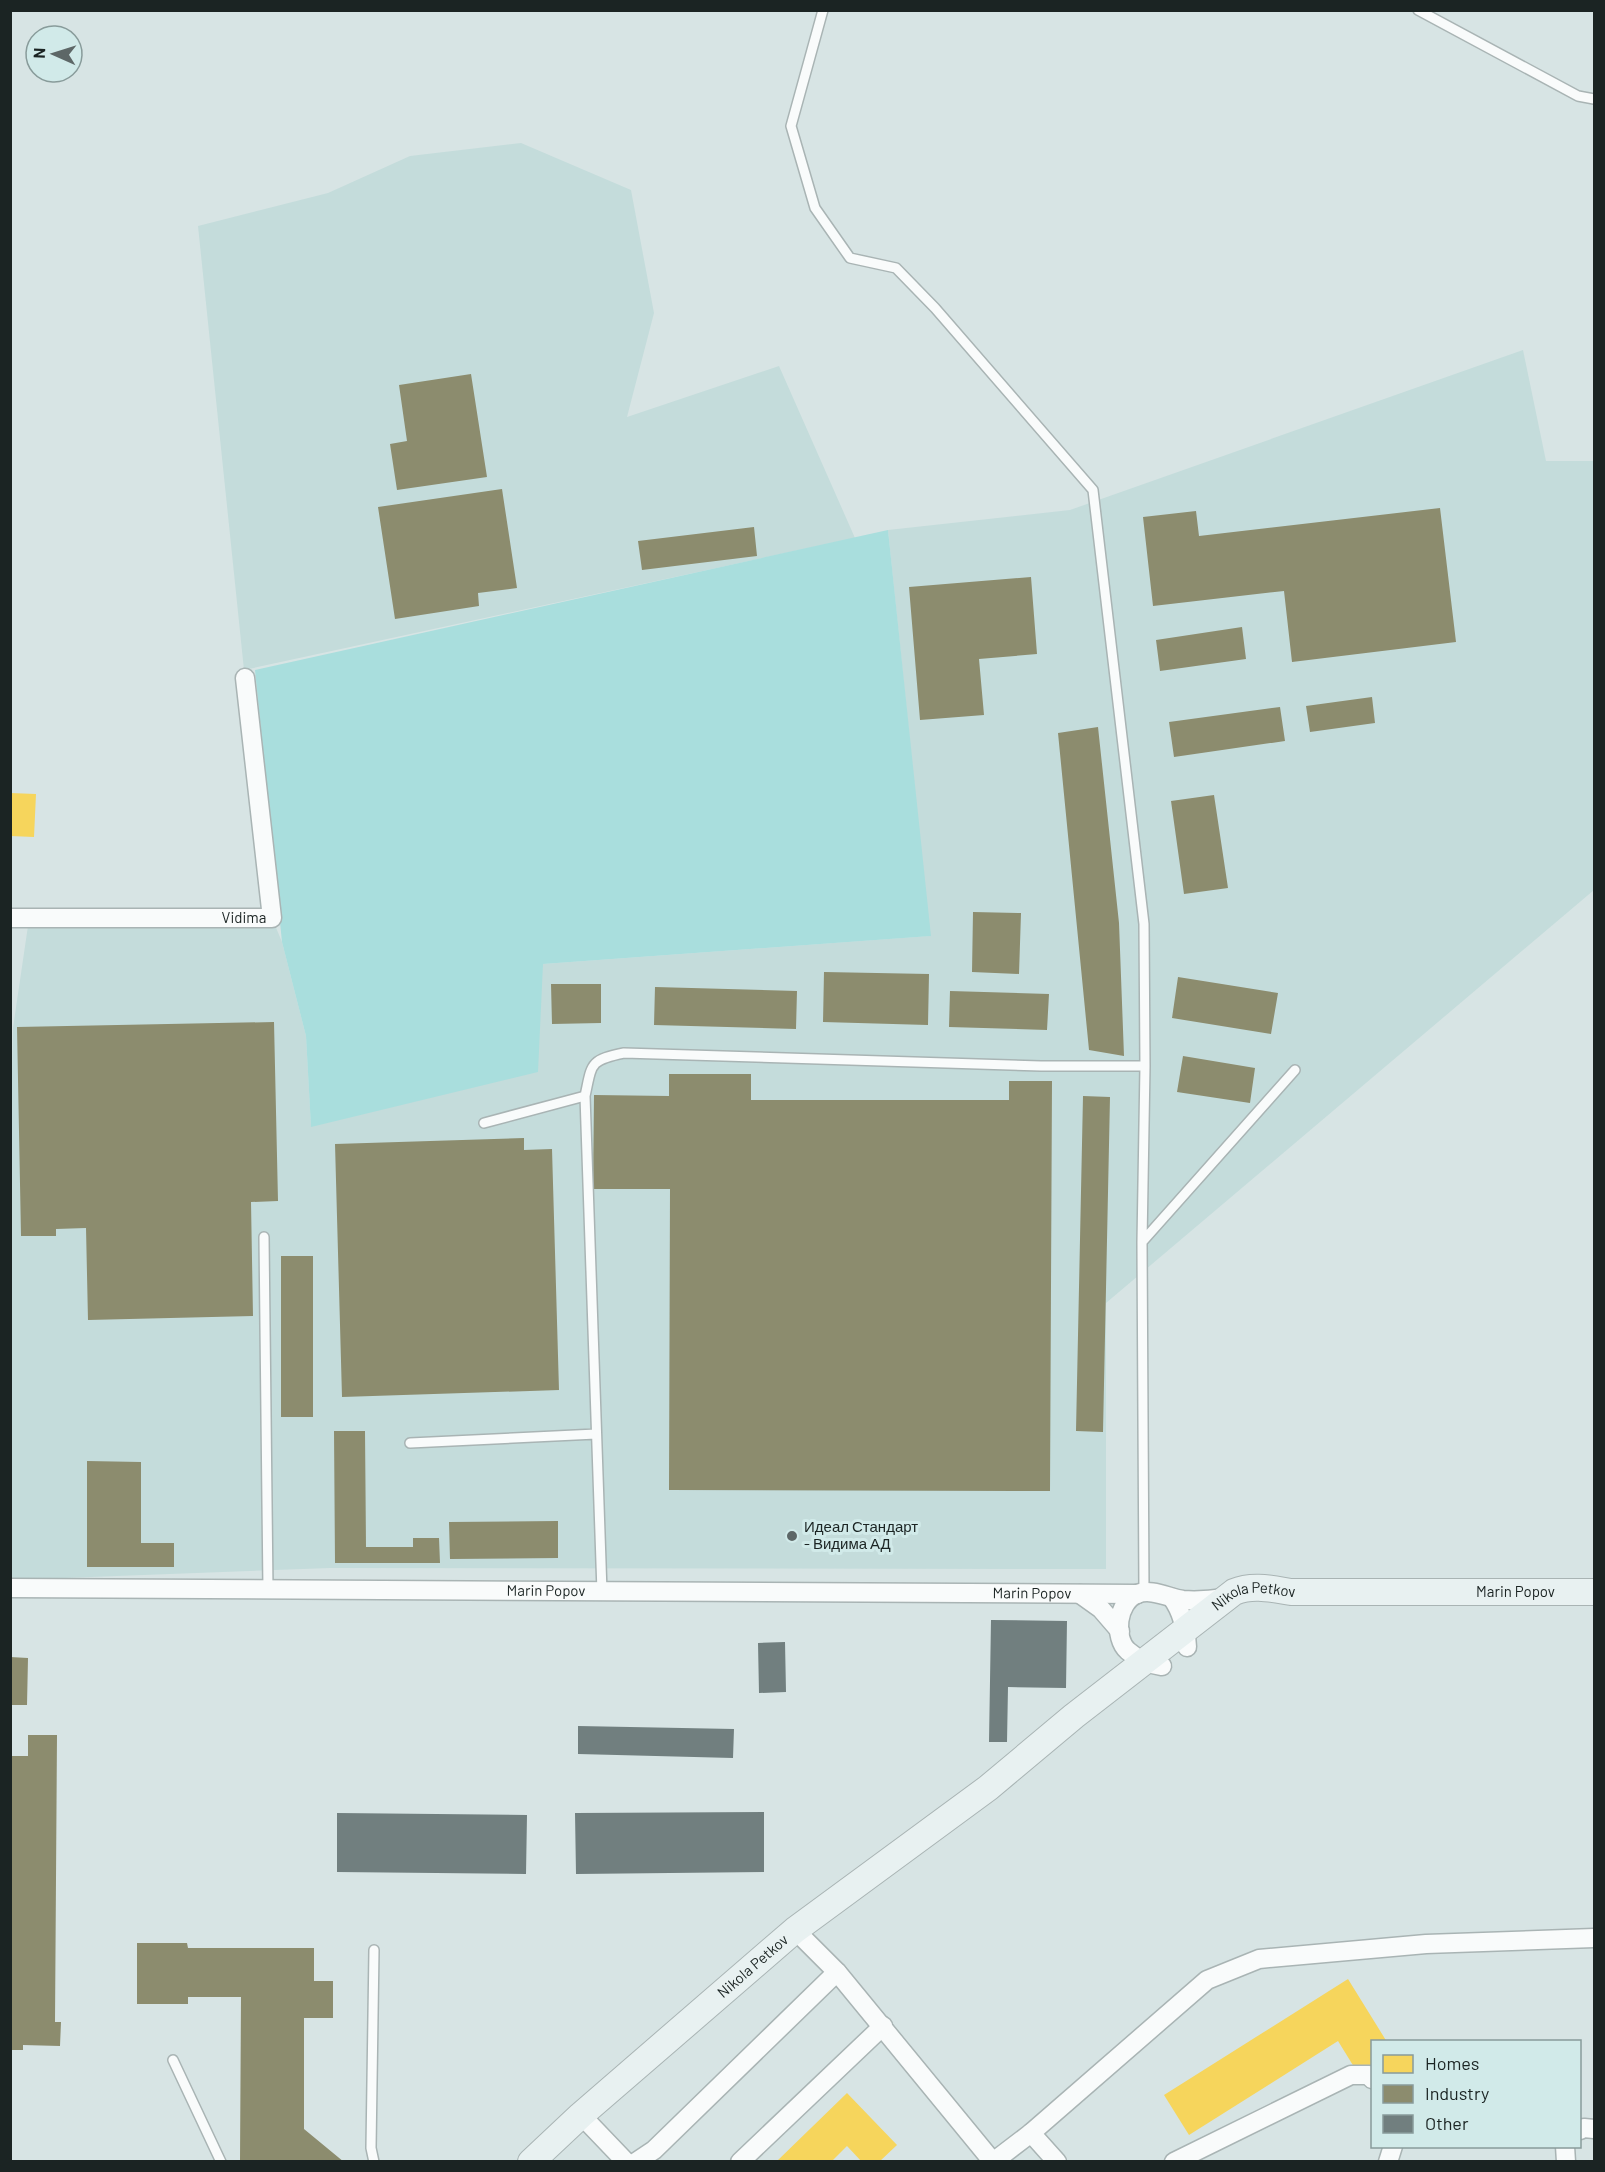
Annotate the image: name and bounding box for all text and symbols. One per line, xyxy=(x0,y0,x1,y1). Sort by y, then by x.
north arrow xyxy=(24,24,84,84)
text: N xyxy=(29,47,48,59)
street label: Vidima xyxy=(222,908,266,926)
place label: Идеал Стандарт - Видима АД xyxy=(804,1517,918,1552)
marker: Идеал Стандарт - Видима АД xyxy=(785,1529,799,1543)
street label: Nikola Petkov xyxy=(1208,1578,1295,1614)
street label: Marin Popov xyxy=(507,1581,585,1599)
street label: Marin Popov xyxy=(1476,1582,1555,1600)
street label: Marin Popov xyxy=(993,1583,1071,1602)
street label: Nikola Petkov xyxy=(713,1930,791,2001)
legend xyxy=(1371,2040,1581,2148)
text: Homes xyxy=(1425,2052,1479,2074)
text: Industry xyxy=(1425,2082,1489,2104)
text: Other xyxy=(1425,2112,1469,2134)

